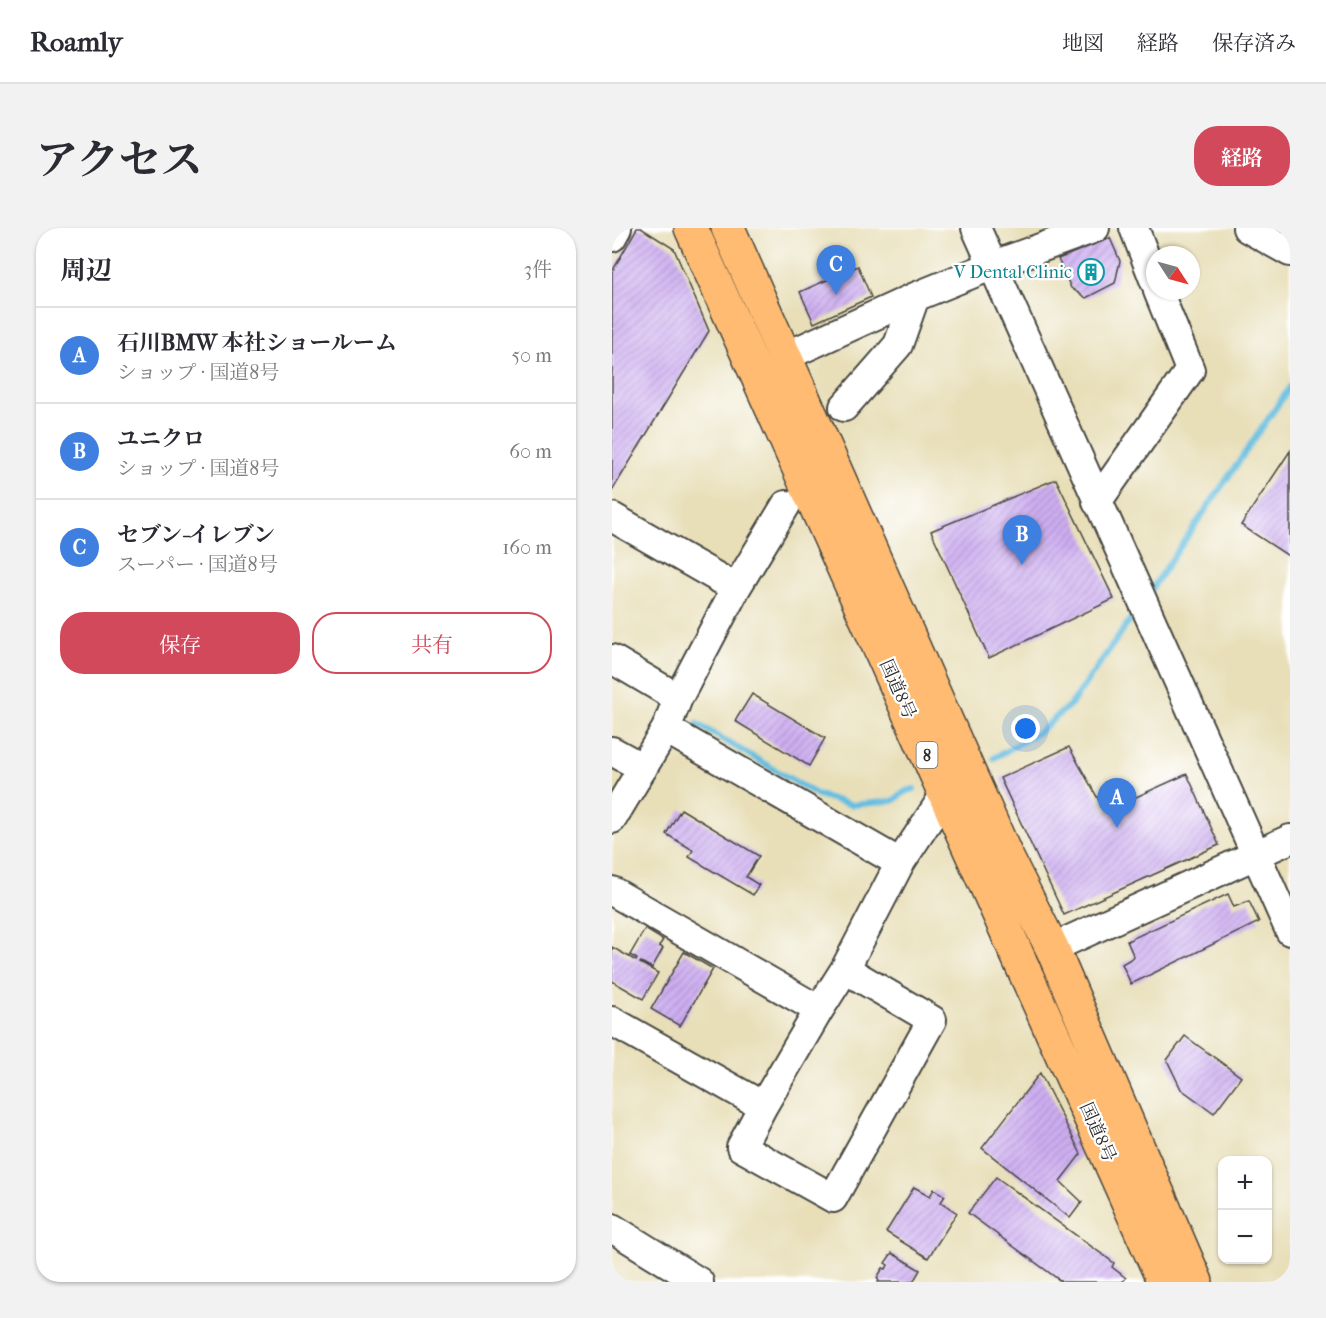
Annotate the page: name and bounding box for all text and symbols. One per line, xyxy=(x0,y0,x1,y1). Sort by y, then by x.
text: Roamly xyxy=(30,25,122,58)
text: 地図 xyxy=(1062,31,1104,55)
text: 経路 xyxy=(1137,31,1179,55)
text: 保存済み xyxy=(1212,31,1296,55)
button: 経路 xyxy=(1194,126,1290,186)
text: アクセス xyxy=(36,136,203,185)
pin: C xyxy=(816,245,856,295)
north arrow xyxy=(1146,246,1200,300)
text: 周辺 xyxy=(60,255,112,286)
building icon: V Dental Clinic xyxy=(1076,257,1106,287)
text: 3件 xyxy=(524,258,552,281)
place label: V Dental Clinic xyxy=(953,262,1072,283)
text: 石川BMW 本社ショールーム xyxy=(117,330,397,356)
text: A xyxy=(73,344,86,367)
text: 50 m xyxy=(511,344,552,367)
text: ショップ · 国道8号 xyxy=(117,361,279,384)
text: ユニクロ xyxy=(117,426,205,452)
text: B xyxy=(73,440,86,463)
text: 60 m xyxy=(509,440,552,463)
text: ショップ · 国道8号 xyxy=(117,457,279,480)
pin: B xyxy=(1002,516,1042,565)
text: セブン-イレブン xyxy=(117,522,275,548)
text: C xyxy=(73,536,86,559)
text: 160 m xyxy=(502,536,552,559)
text: スーパー · 国道8号 xyxy=(117,553,278,576)
button: 保存 xyxy=(60,612,300,674)
button: 共有 xyxy=(312,612,552,674)
street label: 国道8号 xyxy=(875,656,920,722)
your location xyxy=(1011,714,1040,743)
road number: 8 xyxy=(916,742,938,768)
pin: A xyxy=(1098,778,1136,828)
street label: 国道8号 xyxy=(1075,1099,1120,1165)
map controls xyxy=(1218,1156,1272,1264)
button: + xyxy=(1218,1156,1272,1210)
button: − xyxy=(1218,1210,1272,1264)

